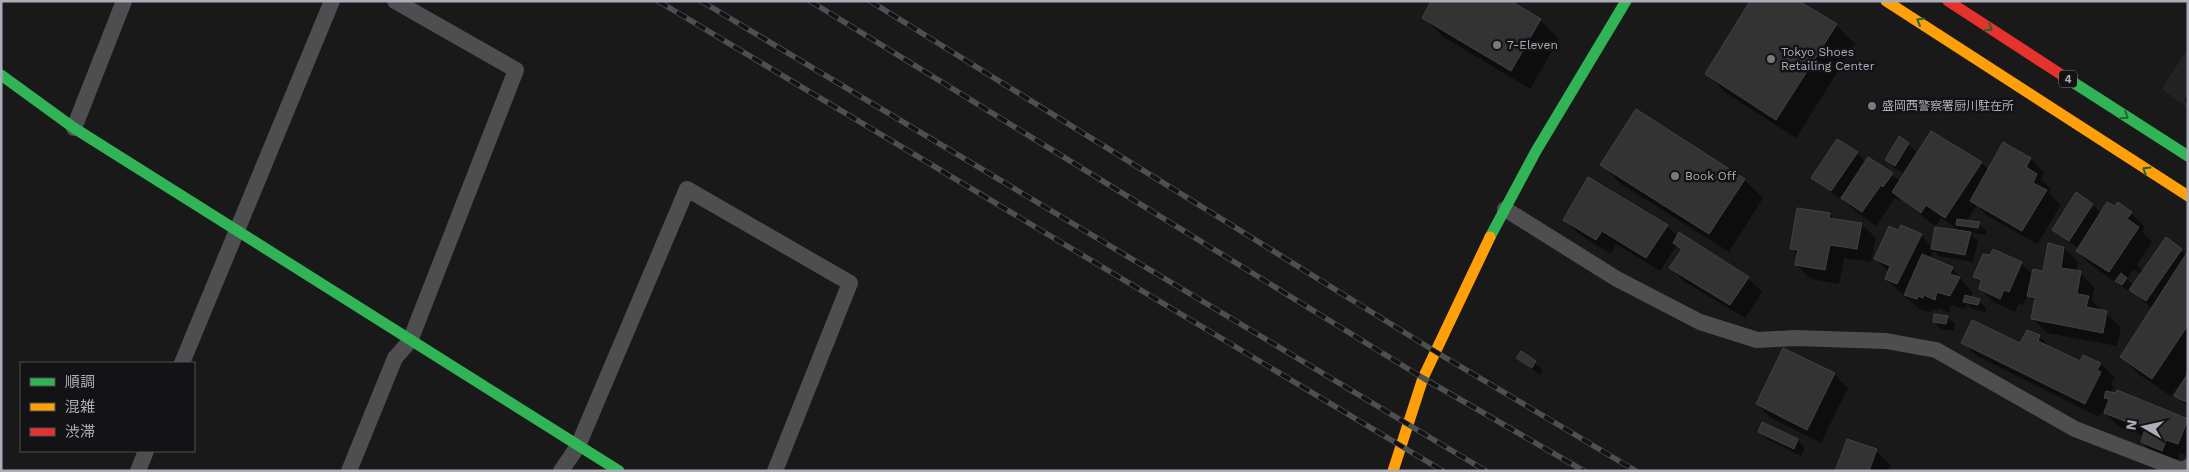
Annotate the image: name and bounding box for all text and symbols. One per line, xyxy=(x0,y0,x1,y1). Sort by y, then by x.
one-way arrow xyxy=(1916,18,1925,28)
one-way arrow xyxy=(1984,21,1993,31)
place label: 7-Eleven xyxy=(1507,38,1558,52)
marker: 7-Eleven xyxy=(1491,39,1503,51)
place label: Tokyo Shoes Retailing Center xyxy=(1781,45,1875,73)
marker: Tokyo Shoes Retailing Center xyxy=(1765,53,1777,65)
road number: 4 xyxy=(2059,70,2077,88)
place label: 盛岡西警察署厨川駐在所 xyxy=(1882,99,2014,113)
marker: 盛岡西警察署厨川駐在所 xyxy=(1866,100,1878,112)
one-way arrow xyxy=(2120,110,2129,119)
one-way arrow xyxy=(2143,167,2152,176)
place label: Book Off xyxy=(1685,169,1737,183)
marker: Book Off xyxy=(1669,170,1681,182)
legend xyxy=(20,362,195,452)
text: 順調 xyxy=(65,373,95,391)
text: 混雑 xyxy=(65,398,95,416)
north arrow xyxy=(2119,402,2169,452)
text: N xyxy=(2122,419,2140,431)
text: 渋滞 xyxy=(65,423,95,441)

